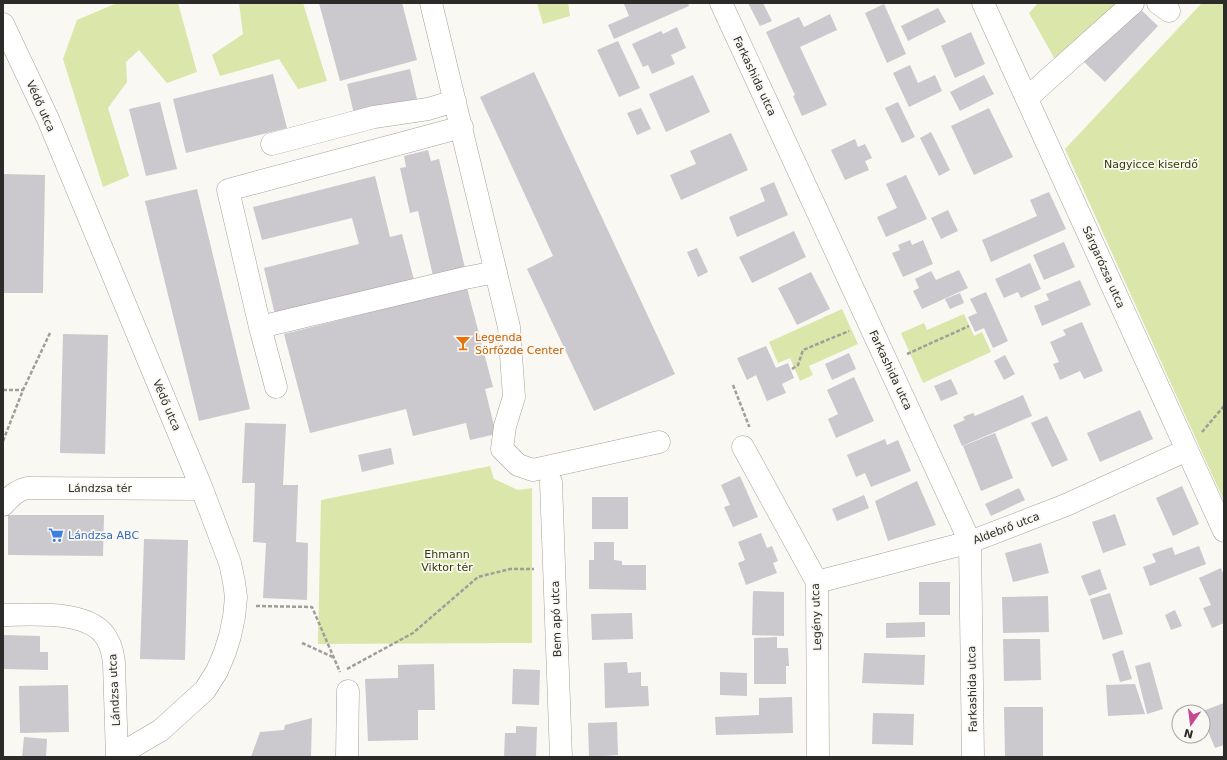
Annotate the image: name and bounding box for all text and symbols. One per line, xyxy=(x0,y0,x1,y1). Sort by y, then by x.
street label: Farkashida utca xyxy=(730,34,779,118)
street label: Védő utca xyxy=(23,79,58,134)
park label: Nagyicce kiserdő xyxy=(1104,158,1198,171)
street label: Sárgarózsa utca xyxy=(1080,224,1128,310)
street label: Farkashida utca xyxy=(866,328,915,412)
place label: Legenda Sörfőzde Center xyxy=(475,331,564,357)
bar icon: Legenda Sörfőzde Center xyxy=(454,334,472,352)
street label: Védő utca xyxy=(150,377,183,433)
street label: Lándzsa tér xyxy=(68,482,133,495)
street label: Aldebrő utca xyxy=(971,510,1041,547)
supermarket icon: Lándzsa ABC xyxy=(47,526,65,544)
place label: Lándzsa ABC xyxy=(68,529,139,542)
park label: Ehmann Viktor tér xyxy=(421,548,473,574)
street label: Bem apó utca xyxy=(549,580,564,657)
street label: Legény utca xyxy=(809,583,824,651)
street label: Farkashida utca xyxy=(965,646,980,732)
street label: Lándzsa utca xyxy=(106,653,123,727)
north arrow xyxy=(1171,704,1211,744)
text: N xyxy=(1183,726,1195,741)

